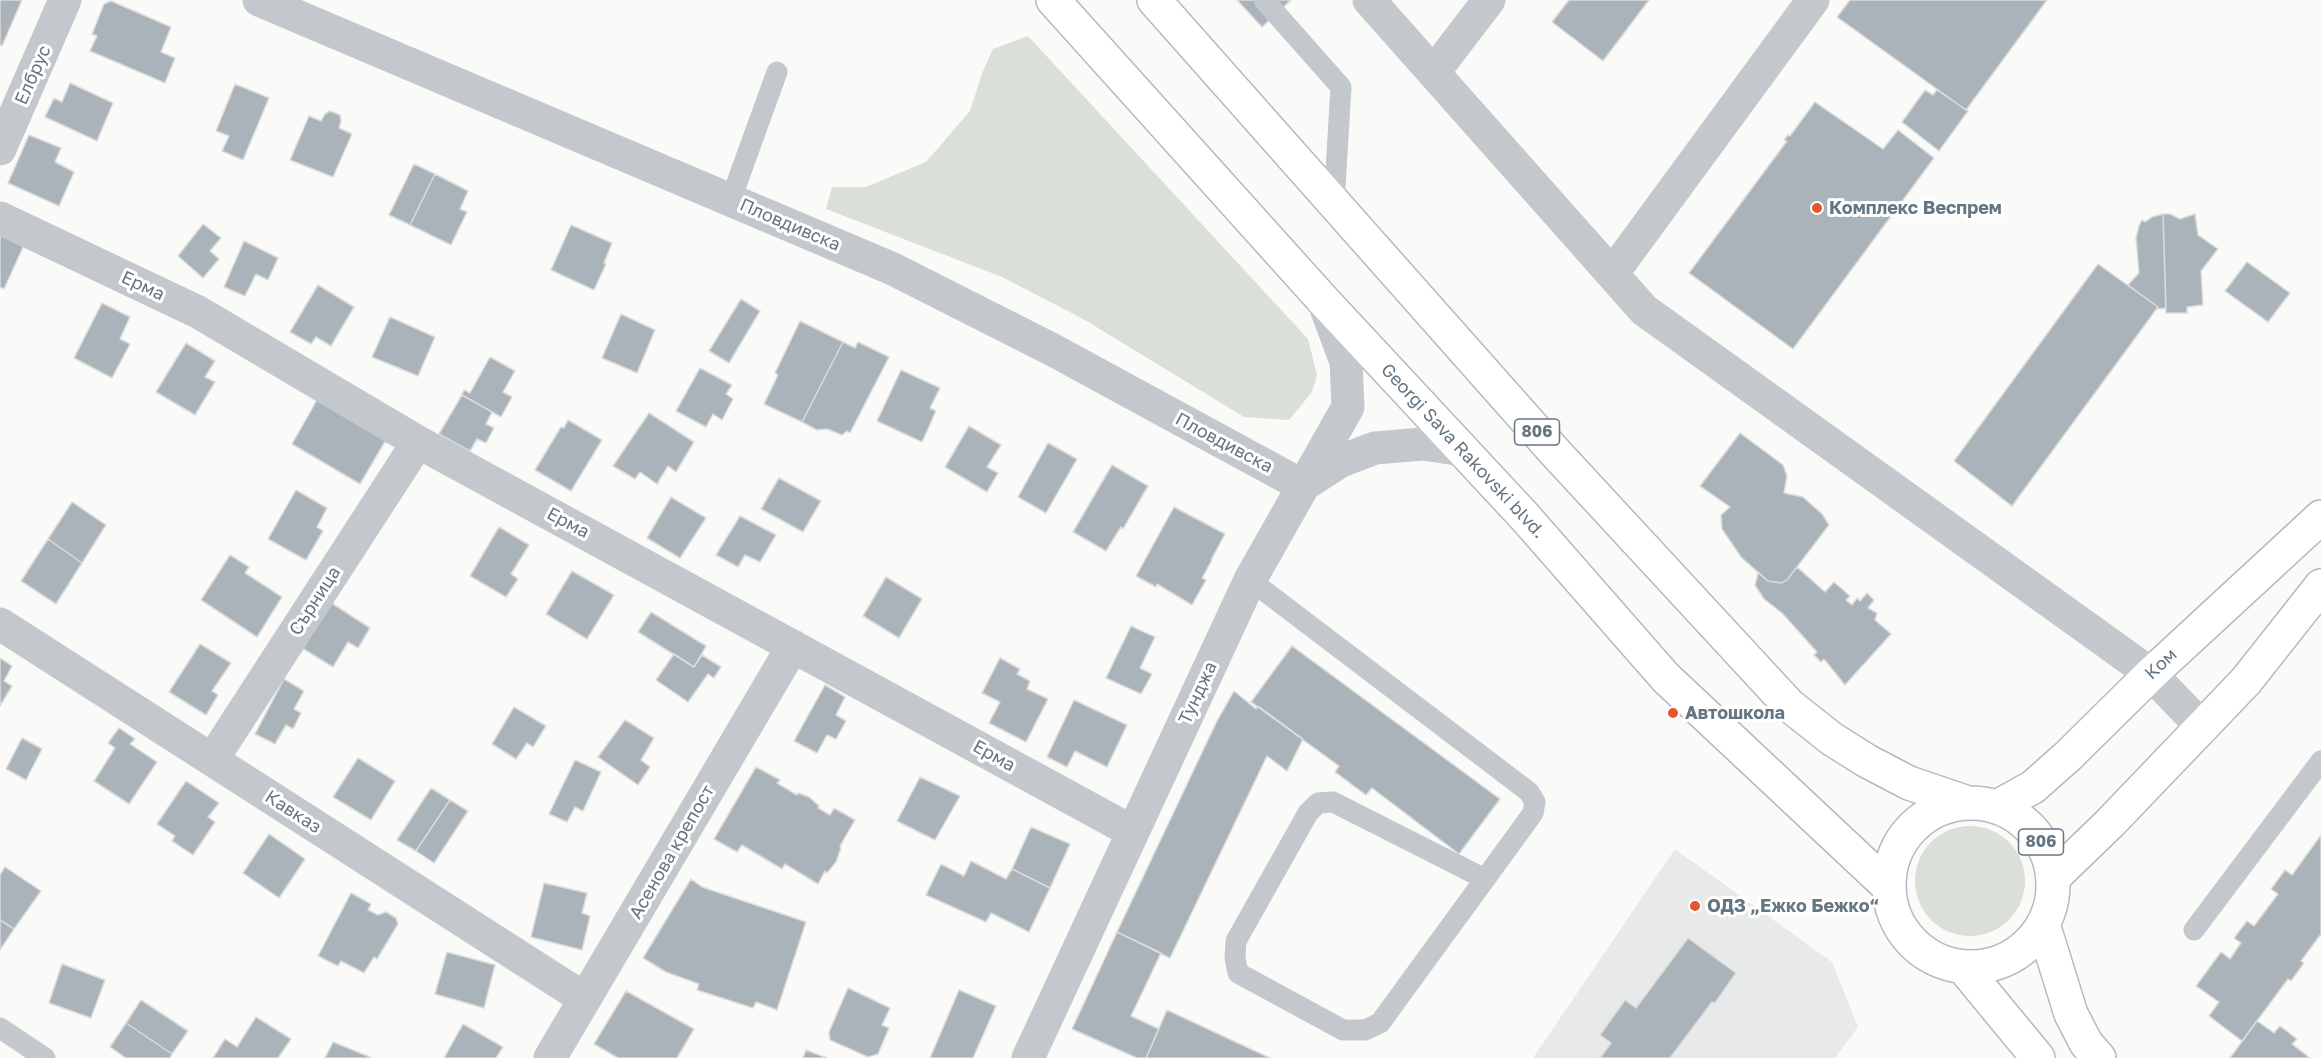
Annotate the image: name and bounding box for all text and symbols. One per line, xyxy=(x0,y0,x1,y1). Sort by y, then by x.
street label: Елбрус xyxy=(10,42,56,108)
street label: Пловдивска xyxy=(736,194,844,256)
place label: Комплекс Веспрем xyxy=(1829,197,2002,219)
marker: Комплекс Веспрем xyxy=(1810,201,1824,215)
street label: Ерма xyxy=(118,267,168,305)
street label: Georgi Sava Rakovski blvd. xyxy=(1376,359,1550,543)
street label: Пловдивска xyxy=(1172,408,1276,478)
road number: 806 xyxy=(1514,419,1560,445)
street label: Ерма xyxy=(543,503,593,543)
street label: Сърница xyxy=(285,563,345,639)
street label: Ком xyxy=(2140,644,2182,684)
street label: Тунджа xyxy=(1174,658,1222,728)
place label: Автошкола xyxy=(1685,702,1785,724)
marker: Автошкола xyxy=(1666,706,1680,720)
street label: Ерма xyxy=(969,736,1019,776)
street label: Асенова крепост xyxy=(625,781,719,923)
street label: Кавказ xyxy=(261,786,325,838)
road number: 806 xyxy=(2018,829,2064,855)
place label: ОДЗ „Ежко Бежко“ xyxy=(1707,895,1879,917)
marker: ОДЗ „Ежко Бежко“ xyxy=(1688,899,1702,913)

